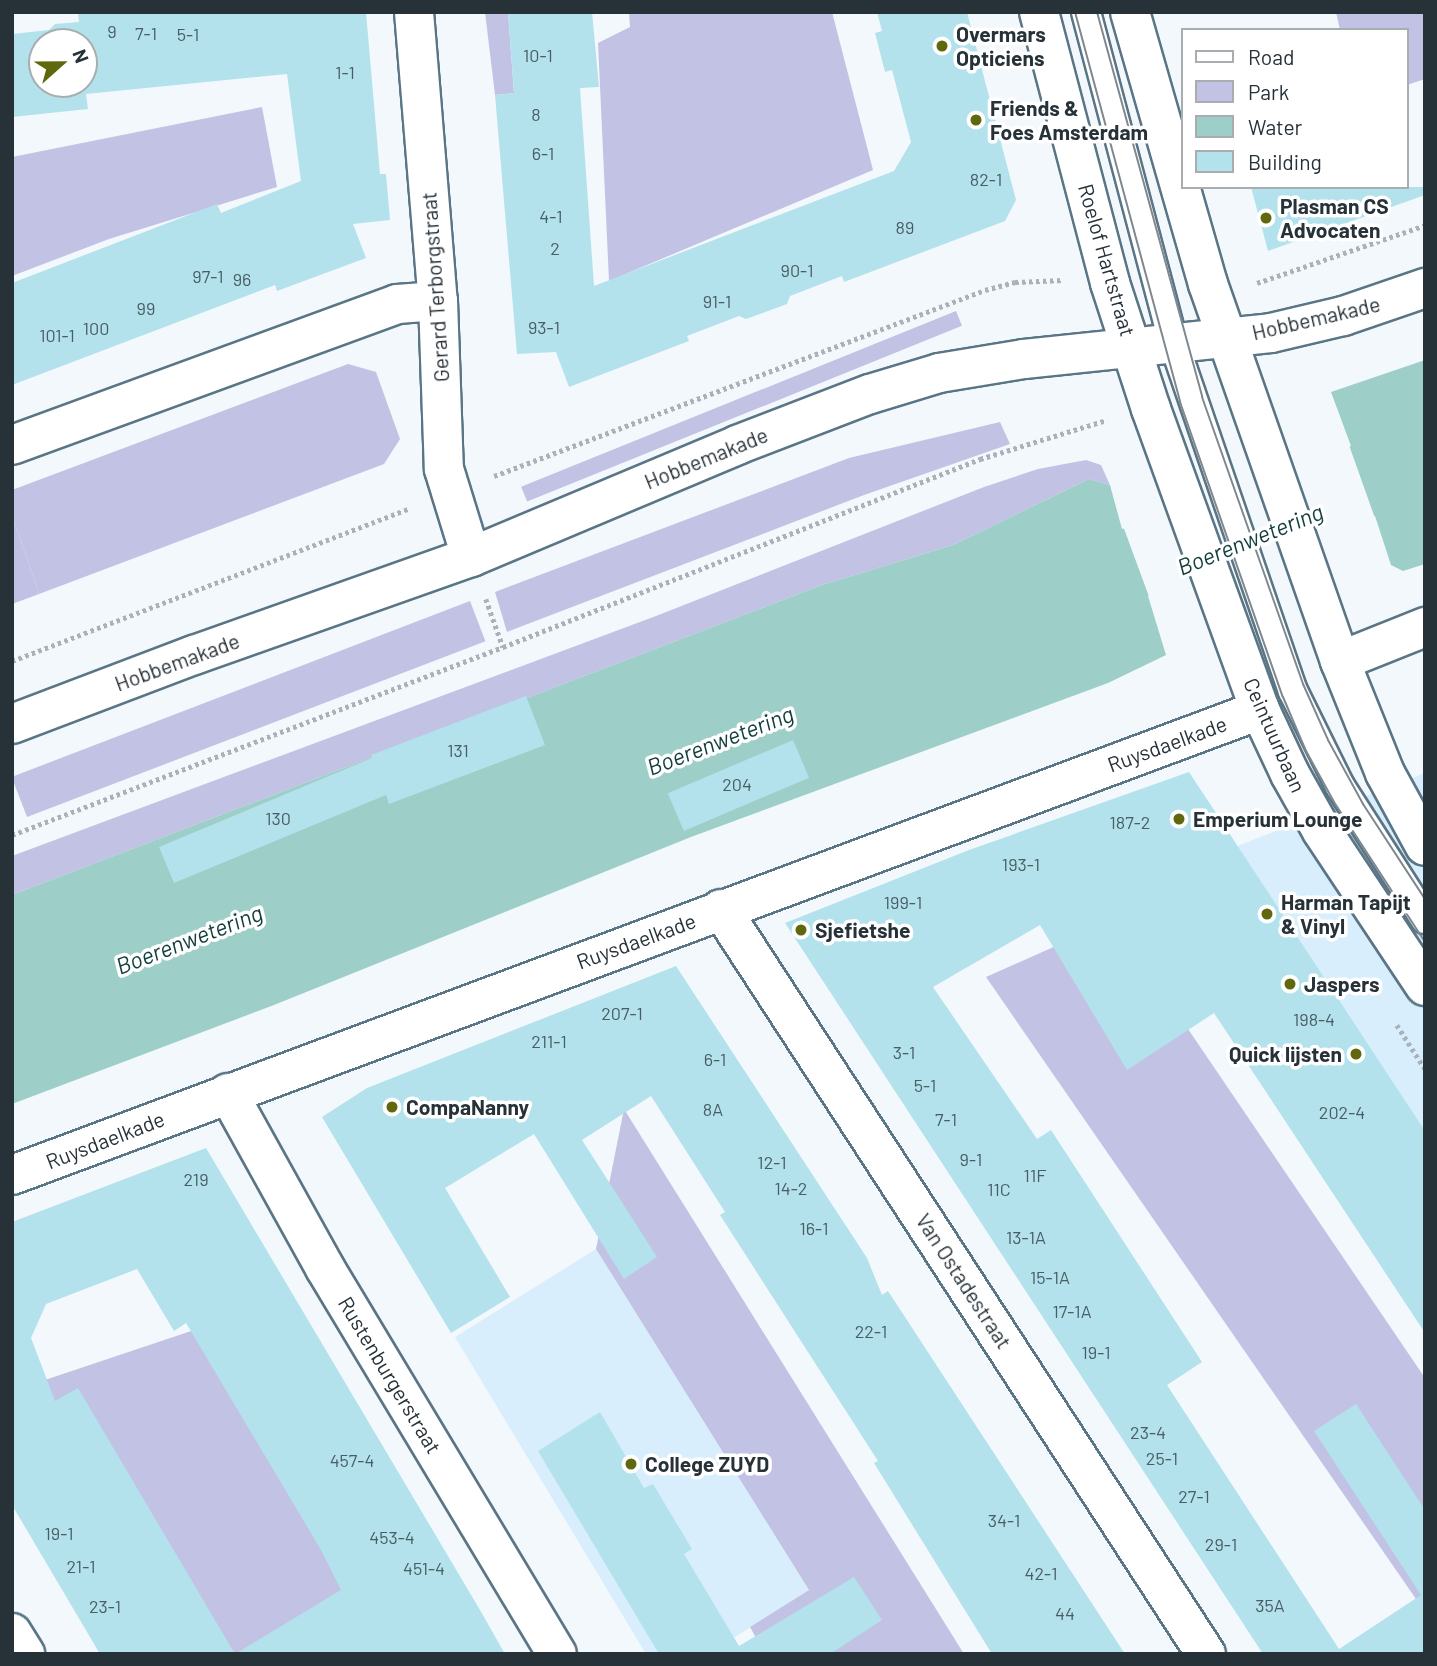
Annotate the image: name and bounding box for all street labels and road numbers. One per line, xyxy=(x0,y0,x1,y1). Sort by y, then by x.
street label: Roelof Hartstraat xyxy=(1073,181,1141,339)
street label: Gerard Terborgstraat xyxy=(416,191,454,383)
street label: Hobbemakade xyxy=(1249,291,1383,345)
street label: Hobbemakade xyxy=(641,422,771,494)
street label: Hobbemakade xyxy=(111,628,243,696)
street label: Ceintuurbaan xyxy=(1239,674,1311,796)
street label: Ruysdaelkade xyxy=(1104,711,1230,777)
street label: Ruysdaelkade xyxy=(573,908,699,974)
street label: Ruysdaelkade xyxy=(42,1106,168,1174)
street label: Van Ostadestraat xyxy=(911,1209,1017,1353)
street label: Rustenburgerstraat xyxy=(333,1292,447,1458)

